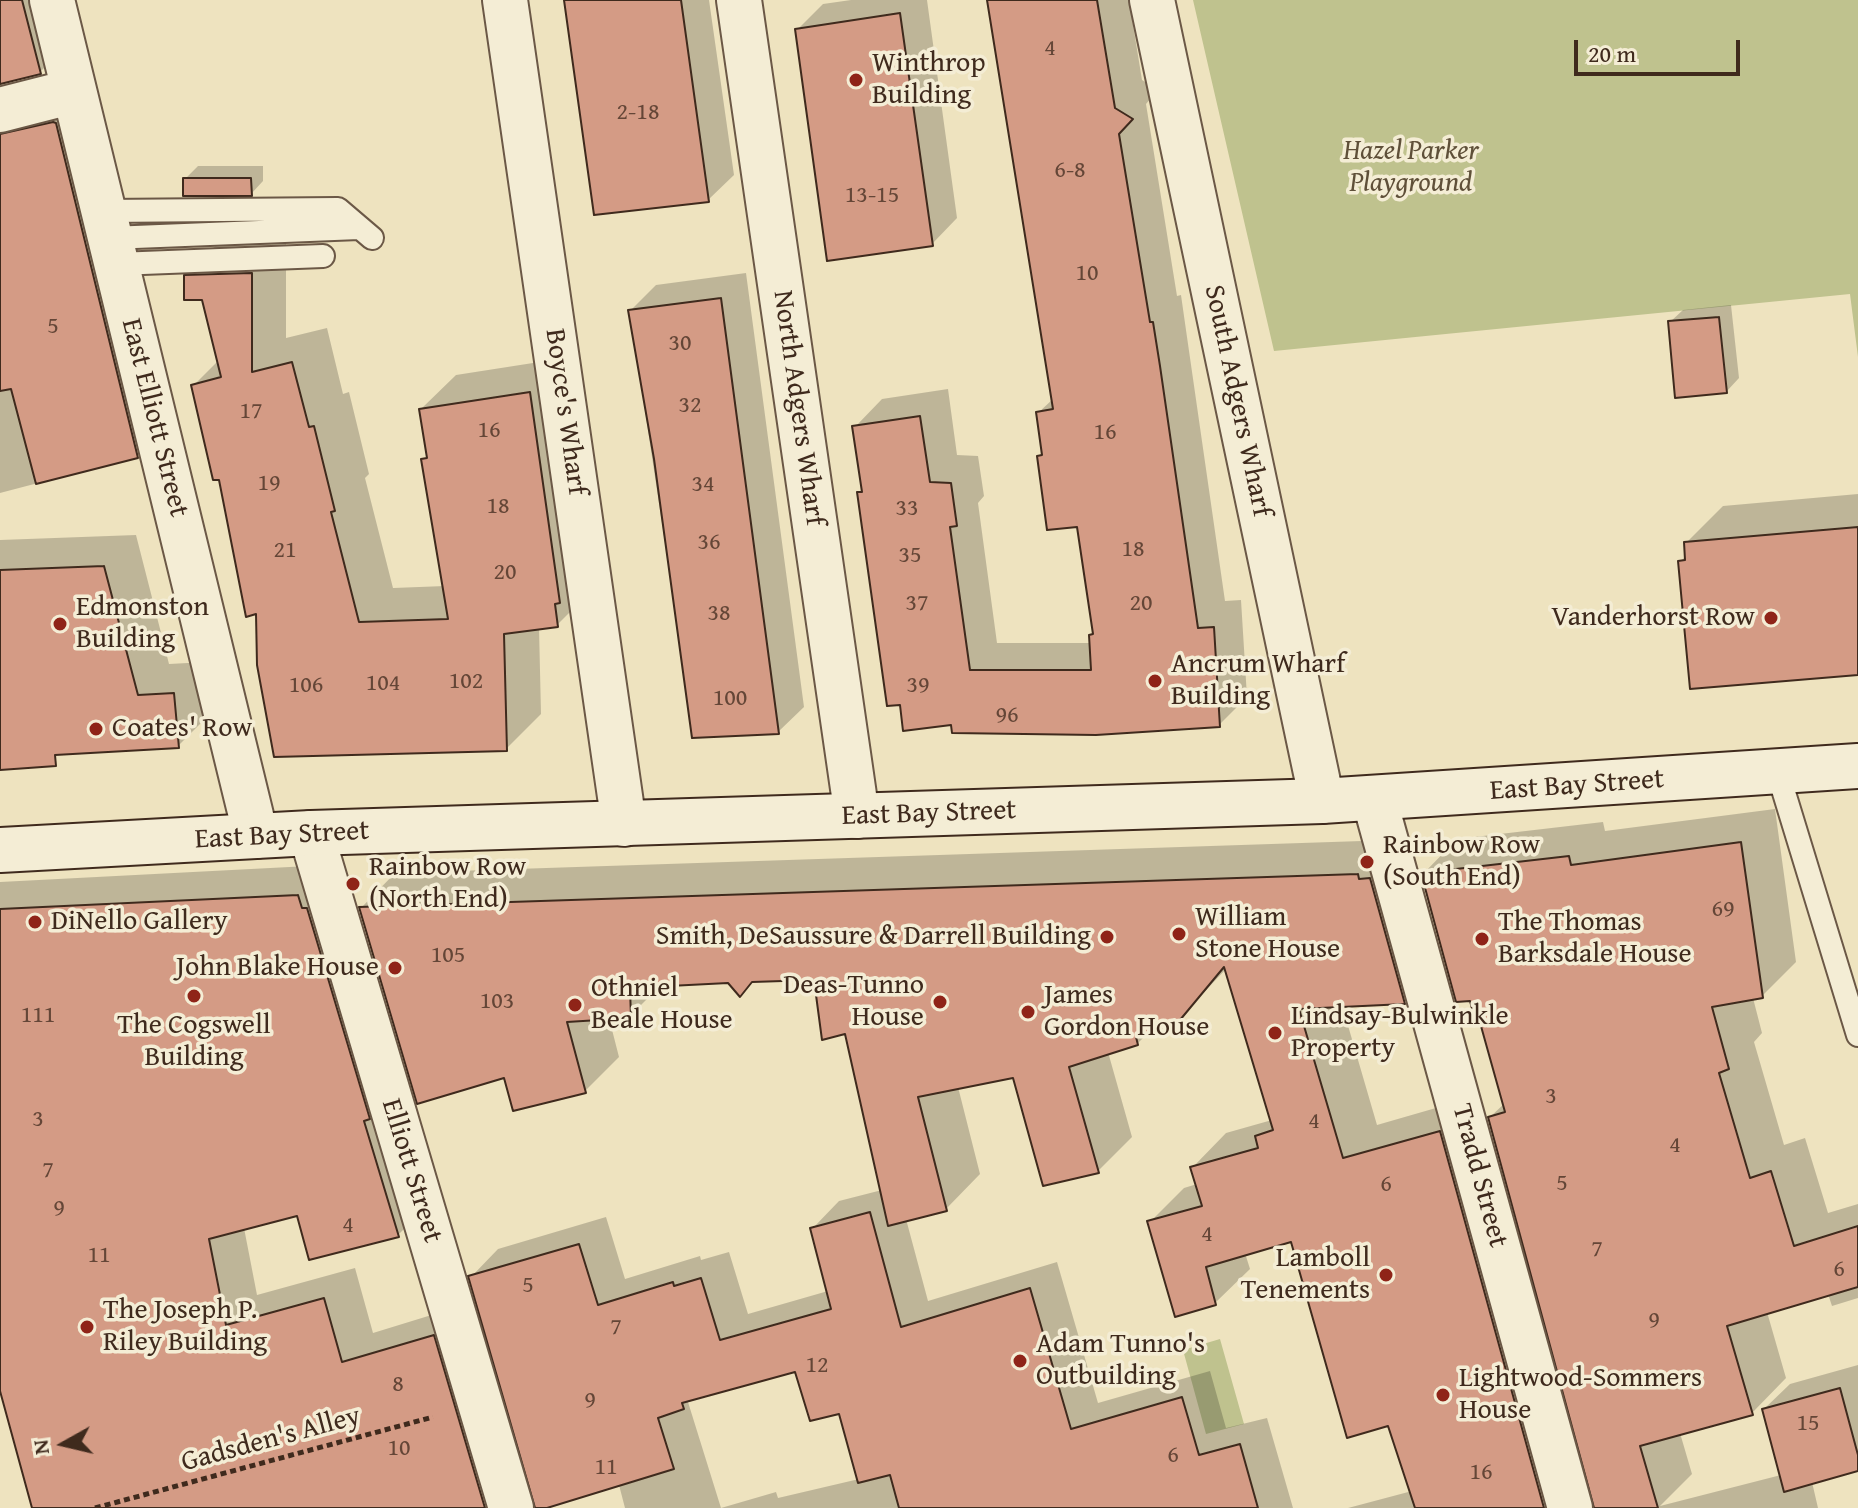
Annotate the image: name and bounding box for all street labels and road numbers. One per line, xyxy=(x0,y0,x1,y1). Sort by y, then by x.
street label: South Adgers Wharf xyxy=(1196,282,1278,520)
street label: North Adgers Wharf xyxy=(765,288,831,528)
street label: East Elliott Street xyxy=(113,315,195,521)
street label: Boyce's Wharf xyxy=(537,327,593,497)
street label: East Bay Street xyxy=(1489,763,1665,809)
street label: East Bay Street xyxy=(841,794,1017,834)
street label: East Bay Street xyxy=(194,815,370,857)
street label: Elliott Street xyxy=(373,1095,449,1247)
street label: Tradd Street xyxy=(1444,1101,1514,1251)
street label: Gadsden's Alley xyxy=(178,1400,364,1480)

